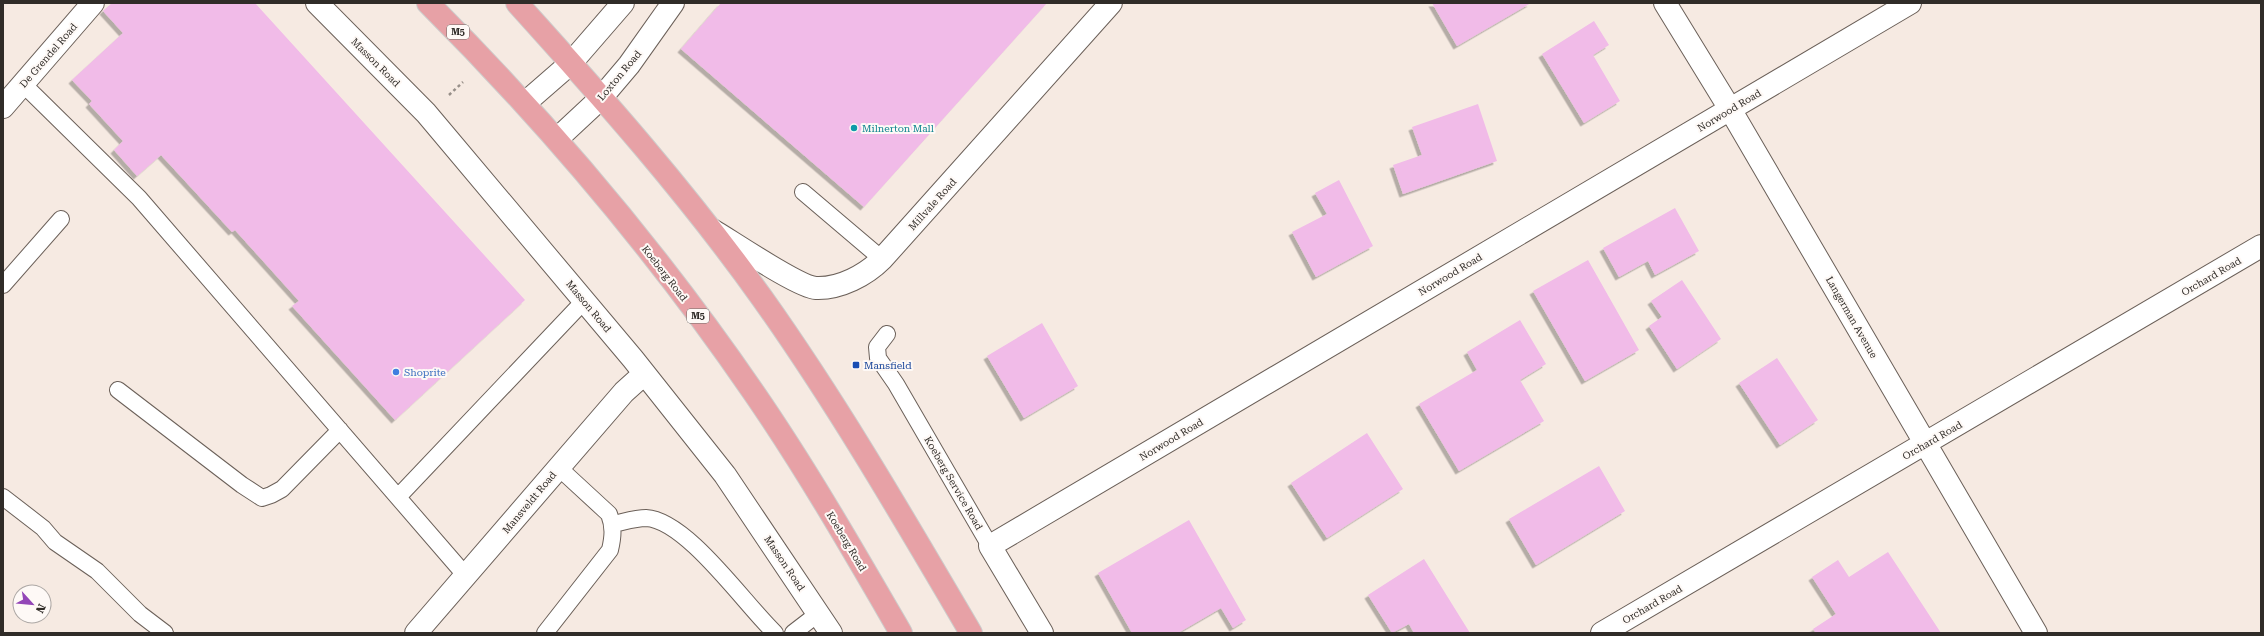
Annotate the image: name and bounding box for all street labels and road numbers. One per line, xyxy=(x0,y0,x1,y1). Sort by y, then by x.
street label: De Grendel Road xyxy=(17,20,80,90)
road number: M5 xyxy=(447,25,469,39)
street label: Masson Road xyxy=(349,36,403,89)
street label: Loxton Road xyxy=(595,48,644,102)
street label: Norwood Road xyxy=(1695,87,1764,134)
street label: Millvale Road xyxy=(906,176,959,232)
street label: Koeberg Road xyxy=(640,243,690,304)
street label: Norwood Road xyxy=(1416,251,1485,298)
street label: Orchard Road xyxy=(2180,255,2243,298)
street label: Langerman Avenue xyxy=(1824,274,1880,361)
street label: Masson Road xyxy=(564,278,614,335)
road number: M5 xyxy=(687,309,709,323)
street label: Norwood Road xyxy=(1137,416,1206,463)
street label: Orchard Road xyxy=(1901,419,1964,462)
street label: Koeberg Service Road xyxy=(922,435,985,532)
street label: Mansveldt Road xyxy=(500,469,559,535)
street label: Koeberg Road xyxy=(825,510,869,573)
street label: Masson Road xyxy=(762,534,807,593)
street label: Orchard Road xyxy=(1621,583,1684,626)

